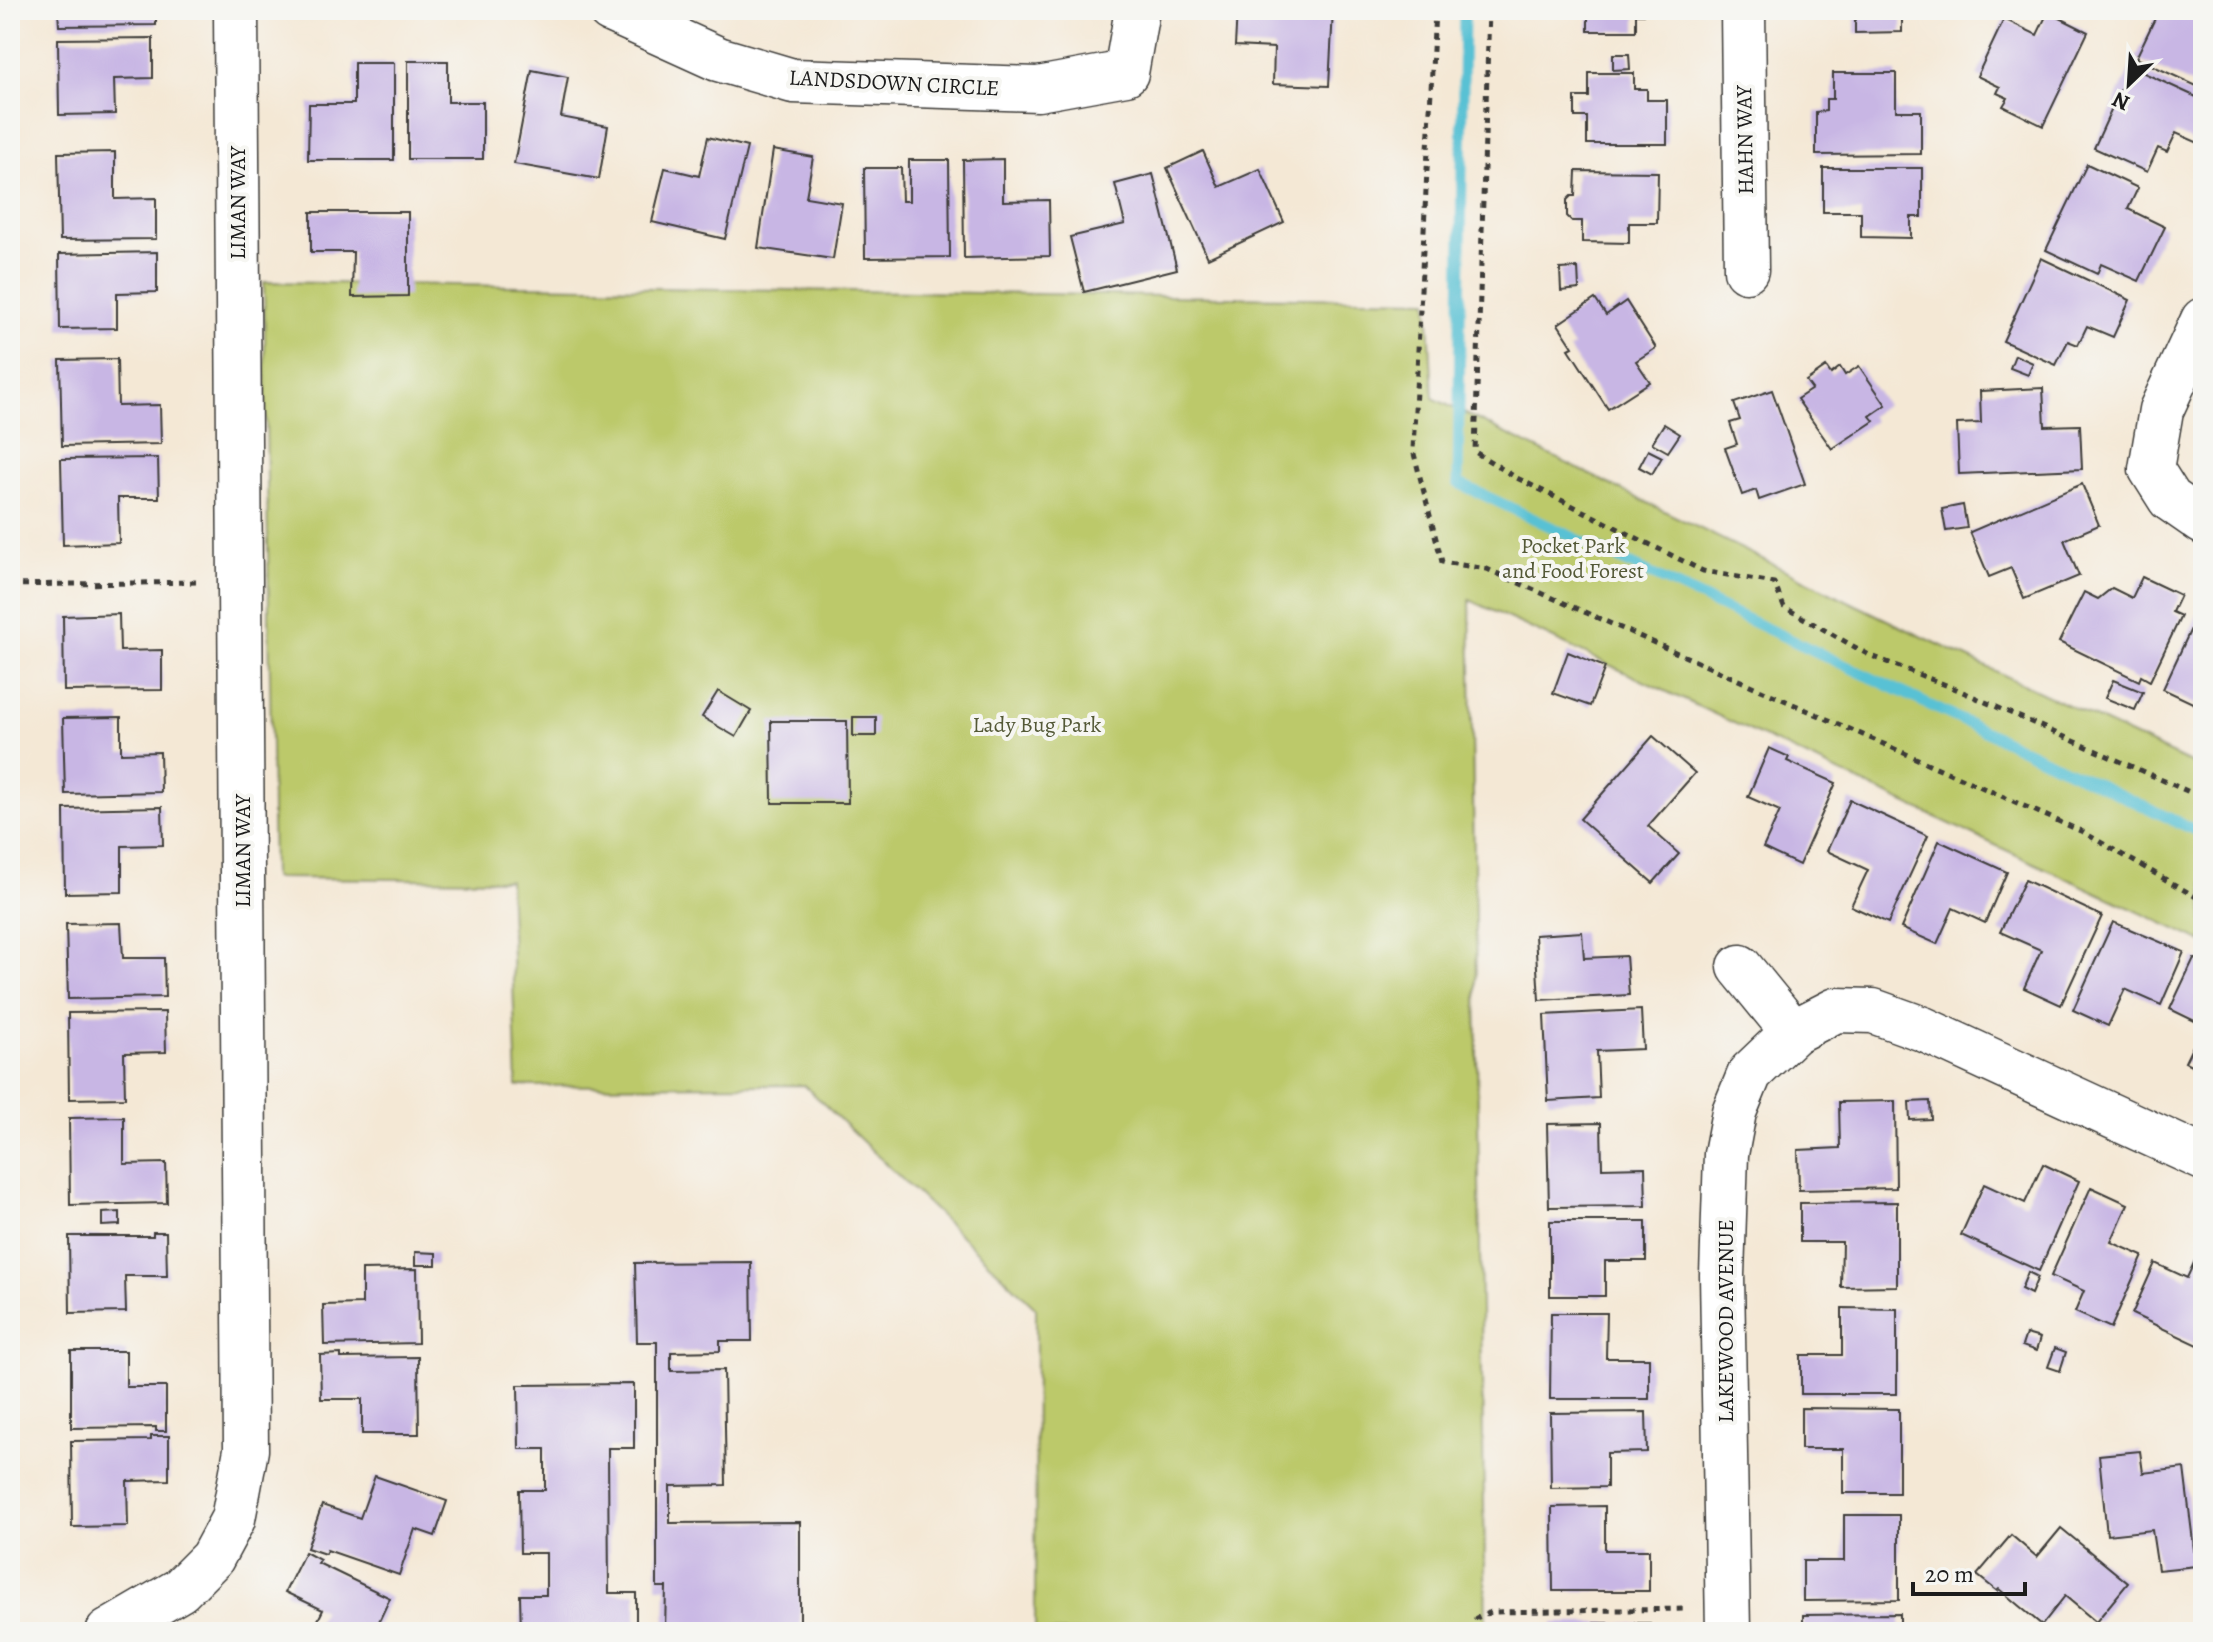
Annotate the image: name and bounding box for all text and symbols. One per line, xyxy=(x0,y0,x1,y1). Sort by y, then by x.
north arrow xyxy=(2089,44,2169,124)
street label: LANDSDOWN CIRCLE xyxy=(788,63,1000,103)
street label: HAHN WAY xyxy=(1729,84,1761,195)
text: N xyxy=(2107,84,2135,118)
street label: LIMAN WAY xyxy=(223,145,253,260)
park label: Pocket Park and Food Forest xyxy=(1502,531,1644,586)
park label: Lady Bug Park xyxy=(972,710,1102,740)
street label: LIMAN WAY xyxy=(228,793,258,908)
street label: LAKEWOOD AVENUE xyxy=(1711,1219,1741,1423)
scale bar xyxy=(1913,1546,2025,1596)
text: 20 m xyxy=(1925,1558,1974,1590)

